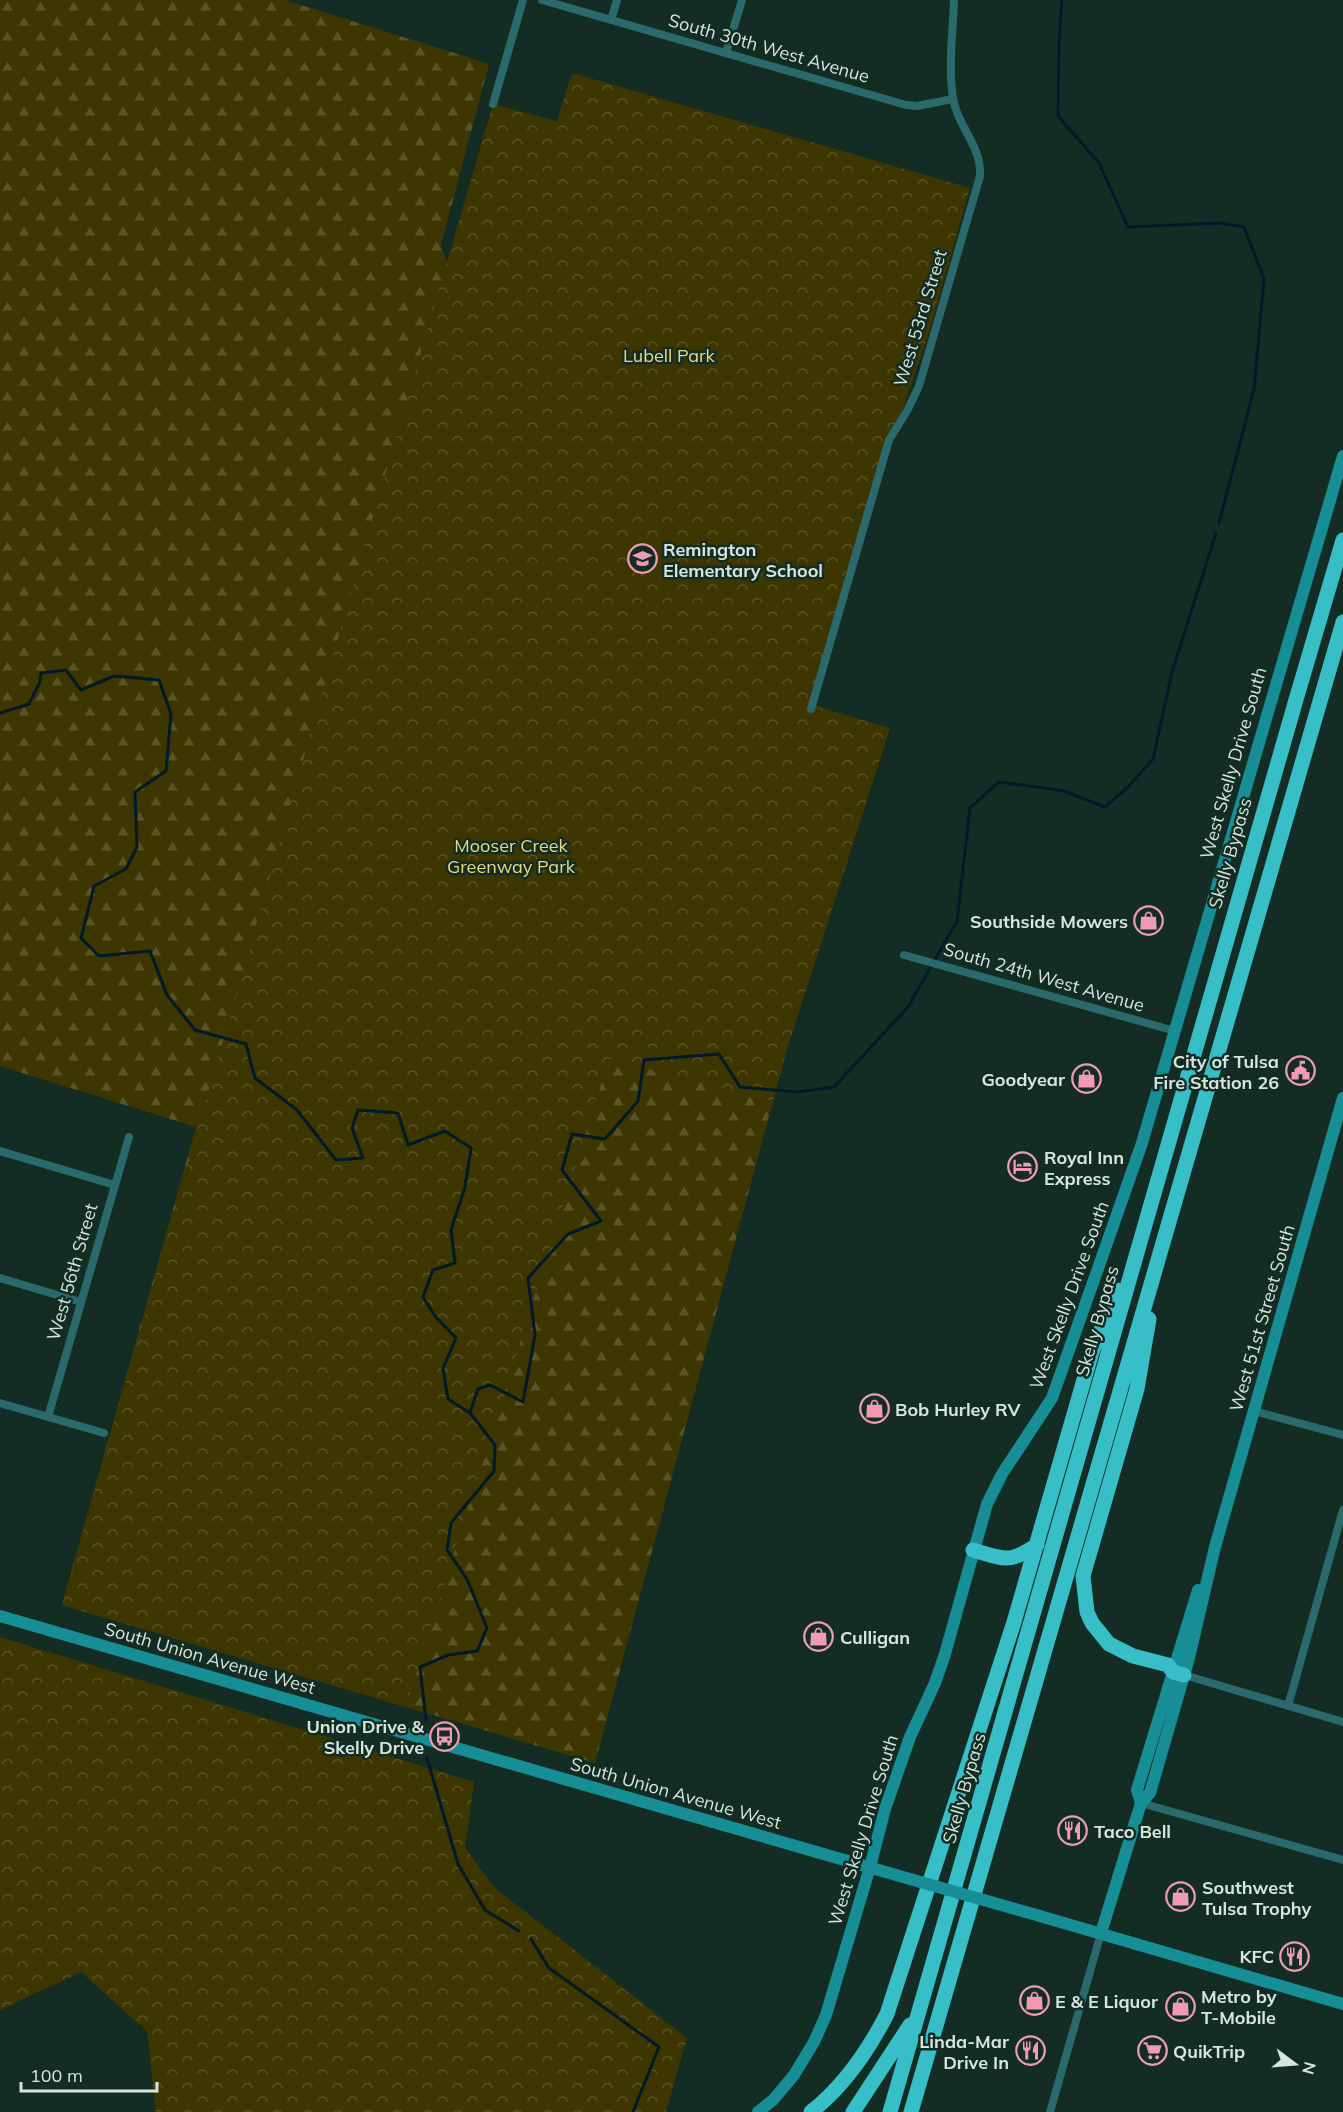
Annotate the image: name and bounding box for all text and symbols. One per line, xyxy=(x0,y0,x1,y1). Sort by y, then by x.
street label: South 30th West Avenue xyxy=(666,8,872,88)
street label: West 53rd Street xyxy=(888,247,952,389)
park label: Lubell Park xyxy=(623,344,716,367)
place label: Remington Elementary School xyxy=(663,538,823,582)
school or university icon: Remington Elementary School xyxy=(626,543,658,575)
street label: West Skelly Drive South xyxy=(1195,664,1271,862)
street label: Skelly Bypass xyxy=(1203,795,1257,911)
park label: Mooser Creek Greenway Park xyxy=(447,834,576,878)
shop icon: Southside Mowers xyxy=(1133,905,1165,937)
place label: Southside Mowers xyxy=(970,910,1128,933)
street label: South 24th West Avenue xyxy=(941,937,1147,1017)
place label: City of Tulsa Fire Station 26 xyxy=(1153,1050,1279,1094)
public building icon: City of Tulsa Fire Station 26 xyxy=(1284,1055,1316,1087)
shop icon: Goodyear xyxy=(1070,1063,1102,1095)
place label: Goodyear xyxy=(982,1068,1066,1091)
place label: Royal Inn Express xyxy=(1044,1146,1124,1190)
hotel icon: Royal Inn Express xyxy=(1007,1151,1039,1183)
street label: West Skelly Drive South xyxy=(1024,1198,1114,1392)
street label: West 56th Street xyxy=(41,1201,103,1343)
street label: West 51st Street South xyxy=(1224,1222,1300,1414)
street label: Skelly Bypass xyxy=(1070,1263,1124,1379)
shop icon: Bob Hurley RV xyxy=(858,1393,890,1425)
place label: Bob Hurley RV xyxy=(895,1398,1021,1421)
street label: South Union Avenue West xyxy=(102,1617,318,1699)
shop icon: Culligan xyxy=(803,1621,835,1653)
place label: Culligan xyxy=(840,1626,910,1649)
place label: Union Drive & Skelly Drive xyxy=(306,1715,425,1759)
bus stop icon: Union Drive & Skelly Drive xyxy=(429,1720,461,1752)
street label: Skelly Bypass xyxy=(937,1730,991,1846)
street label: West Skelly Drive South xyxy=(823,1732,903,1928)
street label: South Union Avenue West xyxy=(568,1752,784,1834)
restaurant icon: Taco Bell xyxy=(1057,1815,1089,1847)
place label: Taco Bell xyxy=(1094,1820,1171,1843)
place label: Southwest Tulsa Trophy xyxy=(1202,1876,1312,1920)
shop icon: Southwest Tulsa Trophy xyxy=(1165,1881,1197,1913)
restaurant icon: KFC xyxy=(1279,1940,1311,1972)
place label: KFC xyxy=(1240,1945,1274,1968)
shop icon: E & E Liquor xyxy=(1018,1985,1050,2017)
place label: Metro by T-Mobile xyxy=(1201,1985,1277,2029)
place label: E & E Liquor xyxy=(1055,1990,1159,2013)
shop icon: Metro by T-Mobile xyxy=(1164,1990,1196,2022)
place label: Linda-Mar Drive In xyxy=(919,2030,1010,2074)
north arrow xyxy=(1265,2034,1325,2094)
restaurant icon: Linda-Mar Drive In xyxy=(1014,2035,1046,2067)
supermarket icon: QuikTrip xyxy=(1136,2035,1168,2067)
place label: QuikTrip xyxy=(1173,2040,1245,2063)
scale bar xyxy=(21,2055,158,2093)
text: N xyxy=(1298,2060,1321,2077)
text: 100 m xyxy=(30,2064,83,2087)

